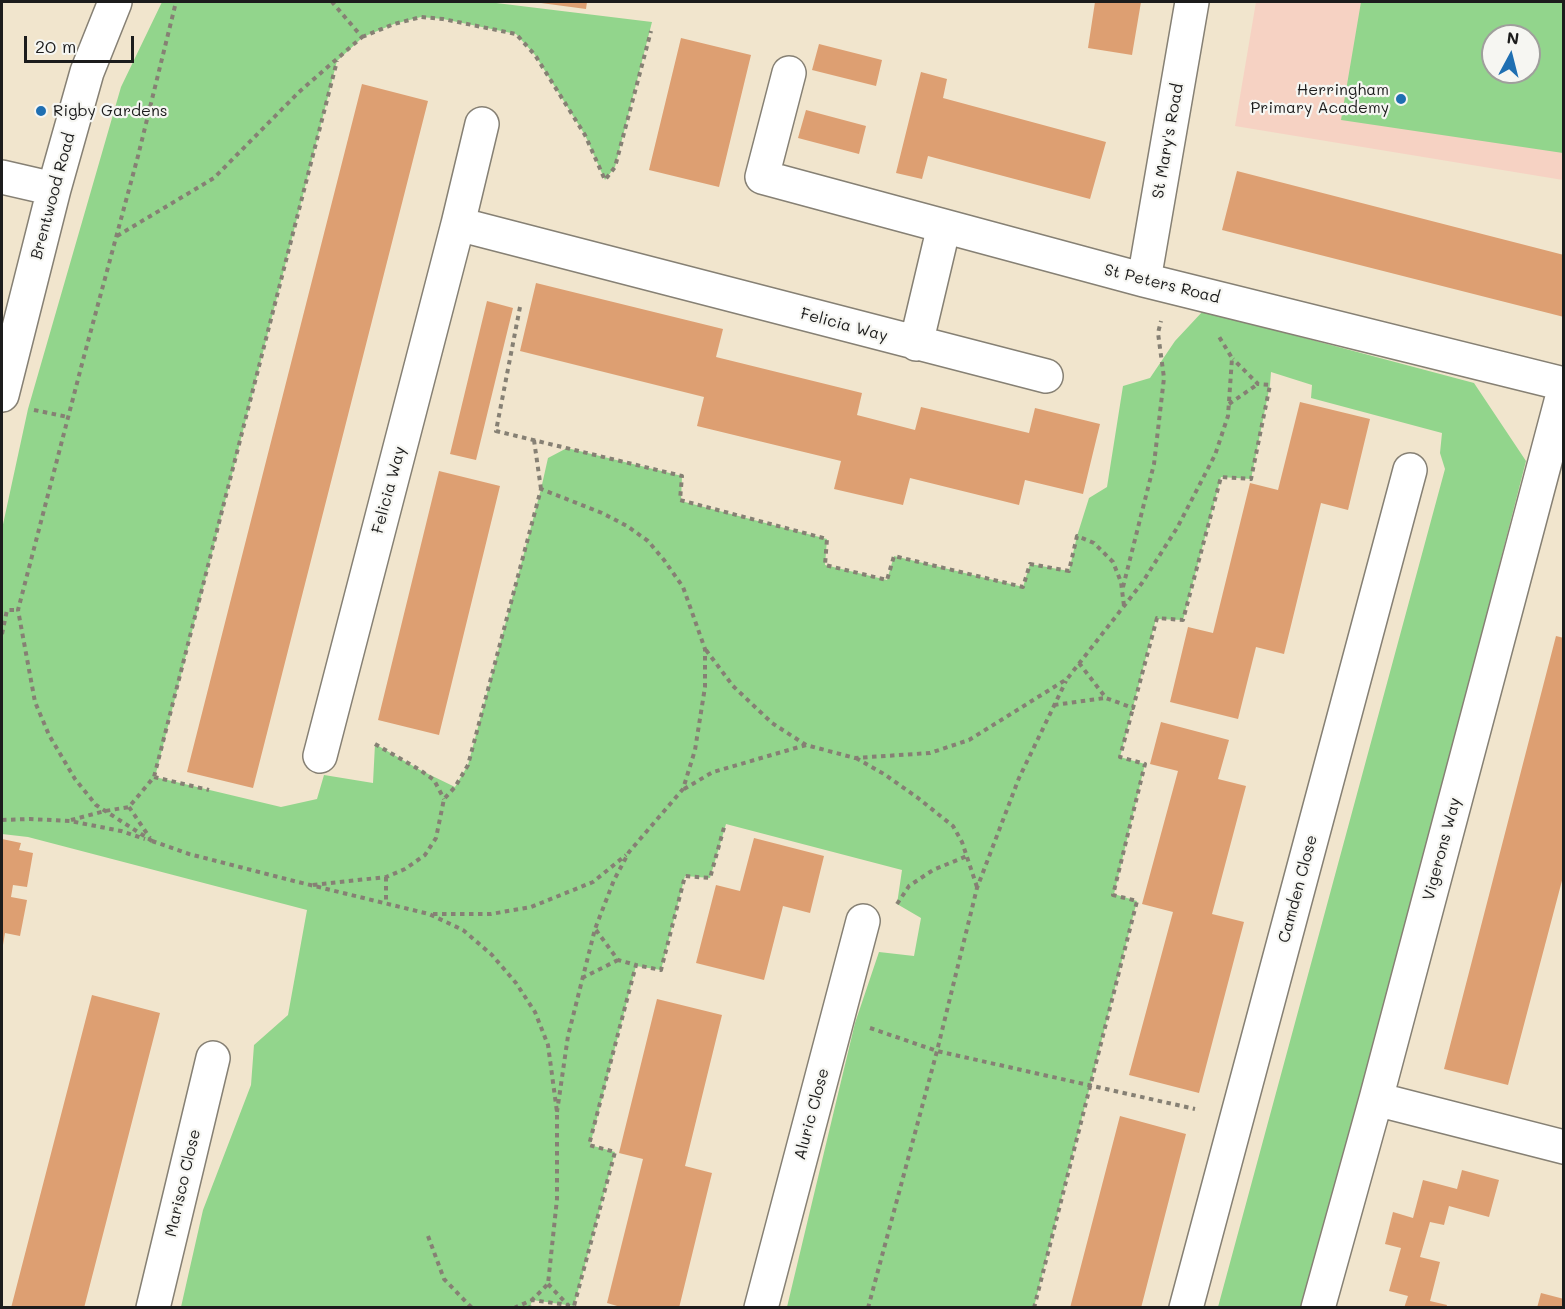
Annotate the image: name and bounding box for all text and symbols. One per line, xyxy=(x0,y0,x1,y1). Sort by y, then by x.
scale bar xyxy=(27,24,136,62)
north arrow xyxy=(1481,24,1541,84)
text: N xyxy=(1506,26,1520,49)
text: 20 m xyxy=(35,34,76,58)
place label: Herringham Primary Academy xyxy=(1250,80,1389,118)
street label: St Mary's Road xyxy=(1148,82,1188,200)
marker: Herringham Primary Academy xyxy=(1394,92,1408,106)
place label: Rigby Gardens xyxy=(53,101,168,121)
marker: Rigby Gardens xyxy=(34,104,48,118)
street label: Brentwood Road xyxy=(27,131,79,261)
street label: St Peters Road xyxy=(1102,260,1222,308)
street label: Felicia Way xyxy=(798,304,890,346)
street label: Felicia Way xyxy=(368,444,410,536)
street label: Vigerons Way xyxy=(1419,795,1465,903)
street label: Camden Close xyxy=(1274,833,1322,945)
street label: Aluric Close xyxy=(791,1066,833,1162)
street label: Marisco Close xyxy=(161,1127,205,1239)

